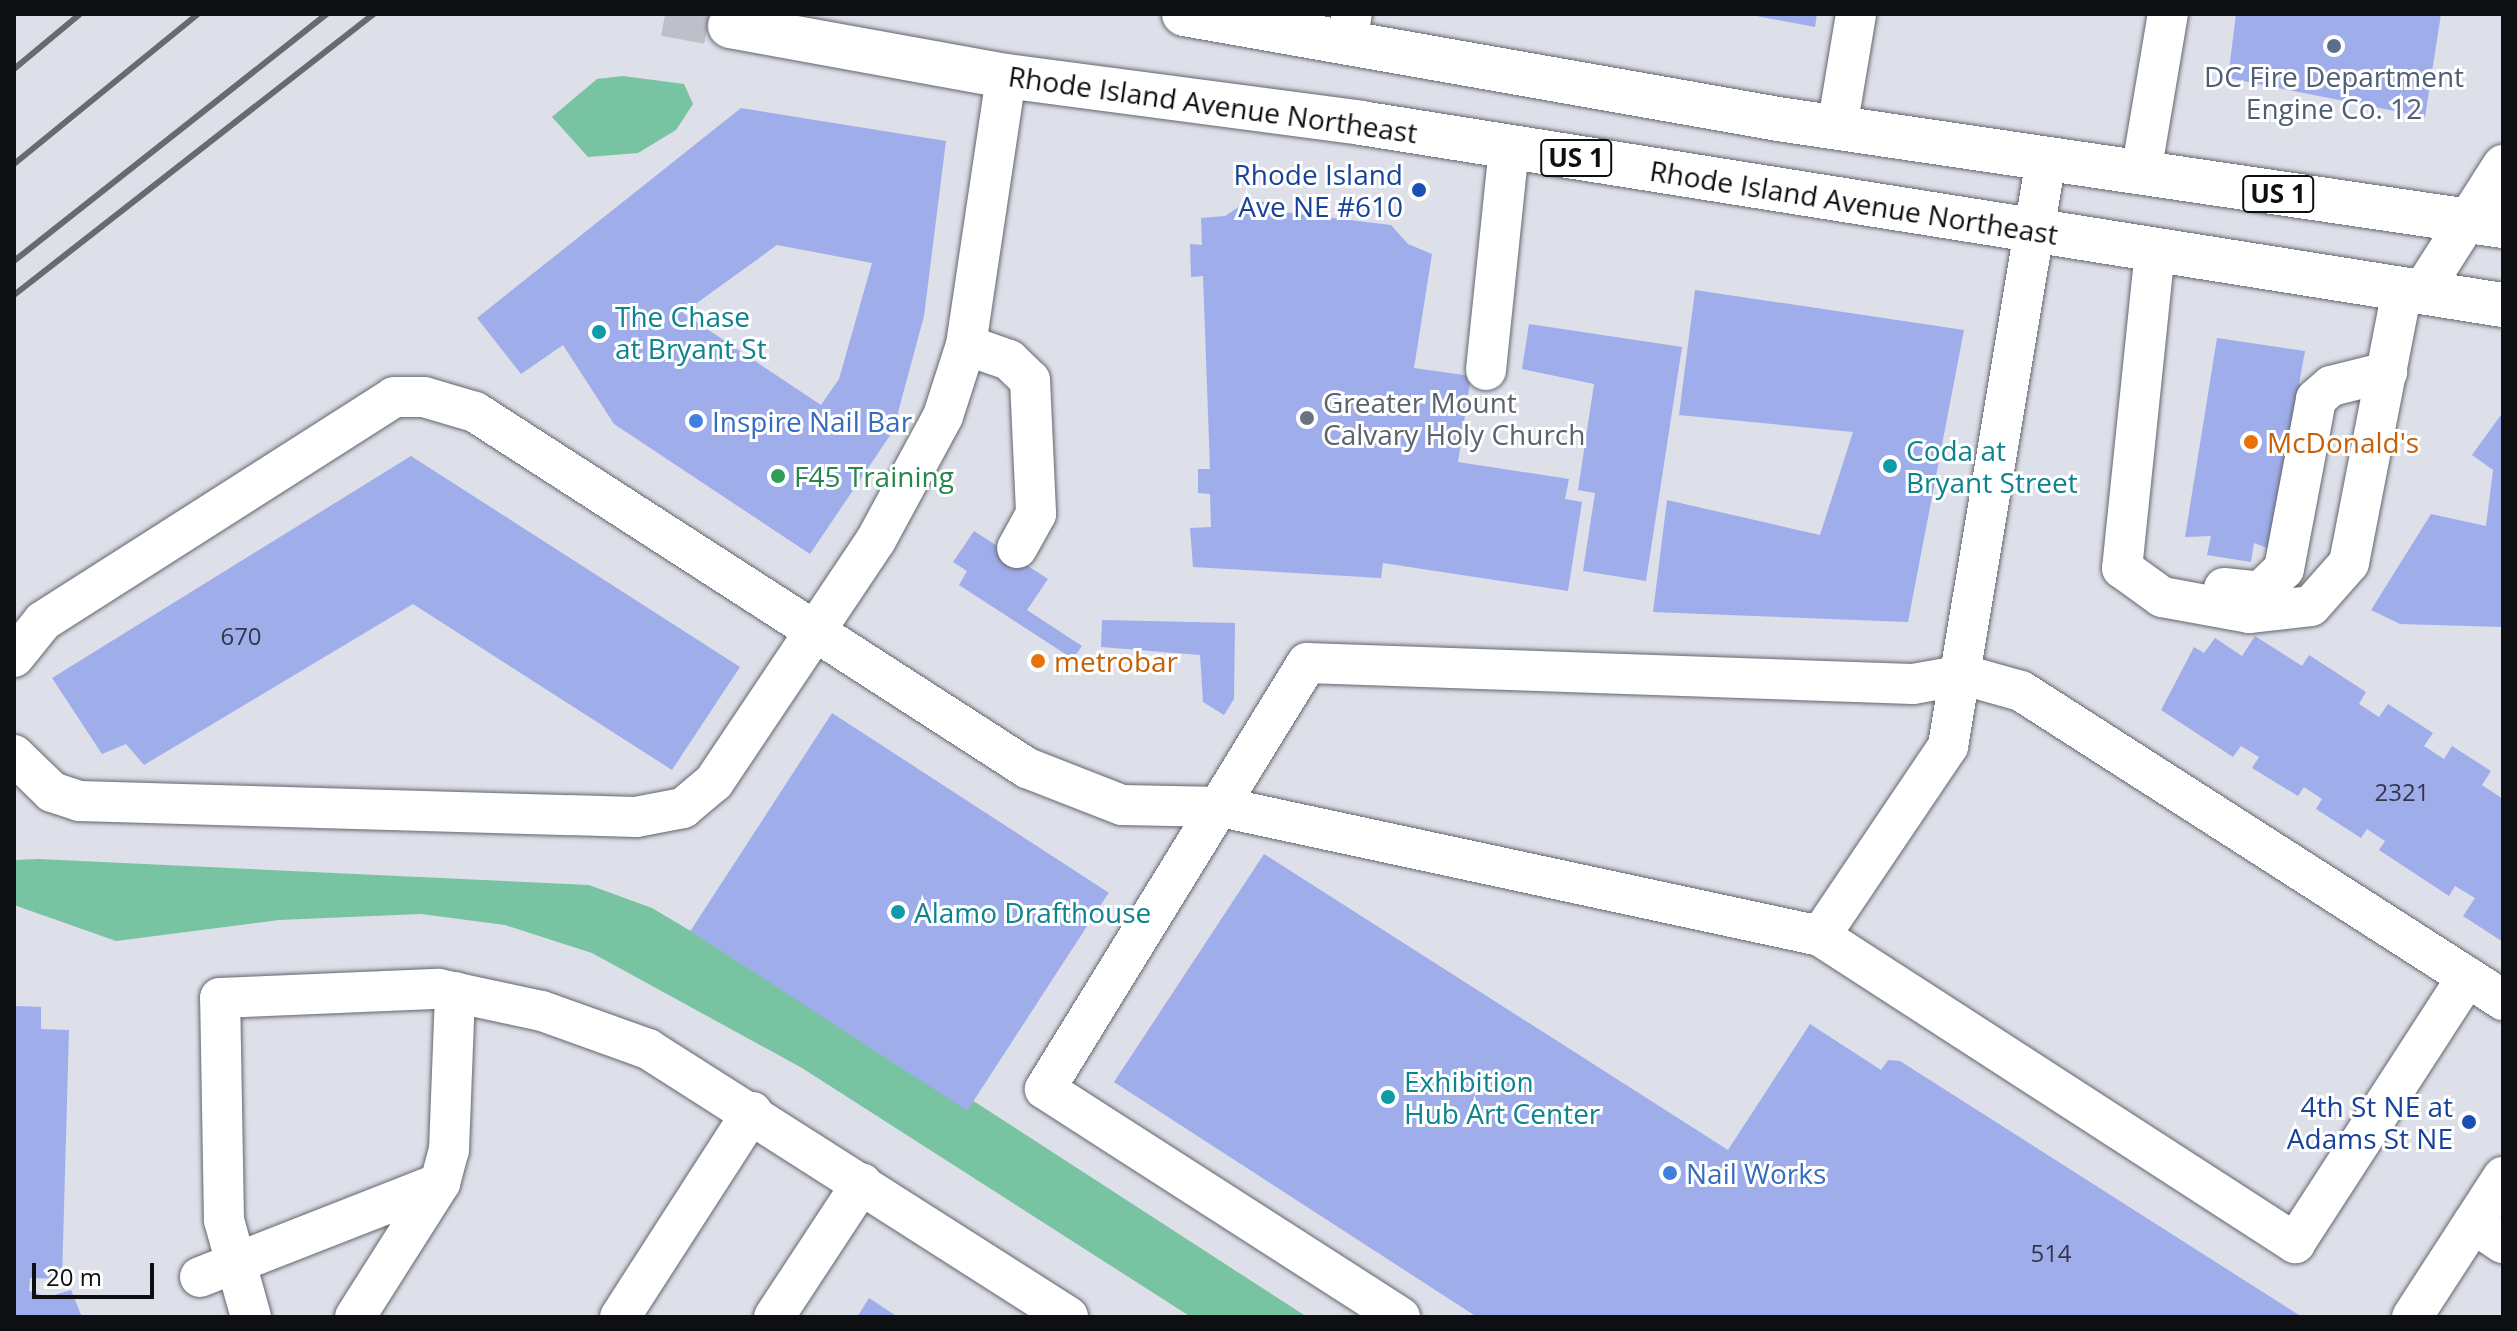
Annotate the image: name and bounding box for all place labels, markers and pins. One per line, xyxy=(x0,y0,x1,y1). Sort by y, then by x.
marker: DC Fire Department Engine Co. 12 xyxy=(2325,37,2343,55)
place label: DC Fire Department Engine Co. 12 xyxy=(2204,59,2464,125)
place label: Rhode Island Ave NE #610 xyxy=(1233,157,1403,223)
marker: Rhode Island Ave NE #610 xyxy=(1410,181,1428,199)
place label: The Chase at Bryant St xyxy=(615,299,767,365)
marker: The Chase at Bryant St xyxy=(590,323,608,341)
place label: Greater Mount Calvary Holy Church xyxy=(1323,385,1585,451)
place label: Inspire Nail Bar xyxy=(712,404,912,438)
marker: Greater Mount Calvary Holy Church xyxy=(1298,409,1316,427)
marker: Inspire Nail Bar xyxy=(687,412,705,430)
place label: McDonald's xyxy=(2267,425,2419,459)
place label: Coda at Bryant Street xyxy=(1906,433,2078,499)
marker: McDonald's xyxy=(2242,433,2260,451)
marker: Coda at Bryant Street xyxy=(1881,457,1899,475)
place label: F45 Training xyxy=(794,459,954,493)
marker: F45 Training xyxy=(769,467,787,485)
place label: metrobar xyxy=(1054,644,1178,678)
marker: metrobar xyxy=(1029,652,1047,670)
place label: Alamo Drafthouse xyxy=(914,895,1151,929)
marker: Alamo Drafthouse xyxy=(889,903,907,921)
place label: Exhibition Hub Art Center xyxy=(1404,1064,1600,1130)
marker: Exhibition Hub Art Center xyxy=(1379,1088,1397,1106)
place label: 4th St NE at Adams St NE xyxy=(2287,1089,2453,1155)
marker: 4th St NE at Adams St NE xyxy=(2460,1113,2478,1131)
place label: Nail Works xyxy=(1686,1156,1826,1190)
marker: Nail Works xyxy=(1661,1164,1679,1182)

